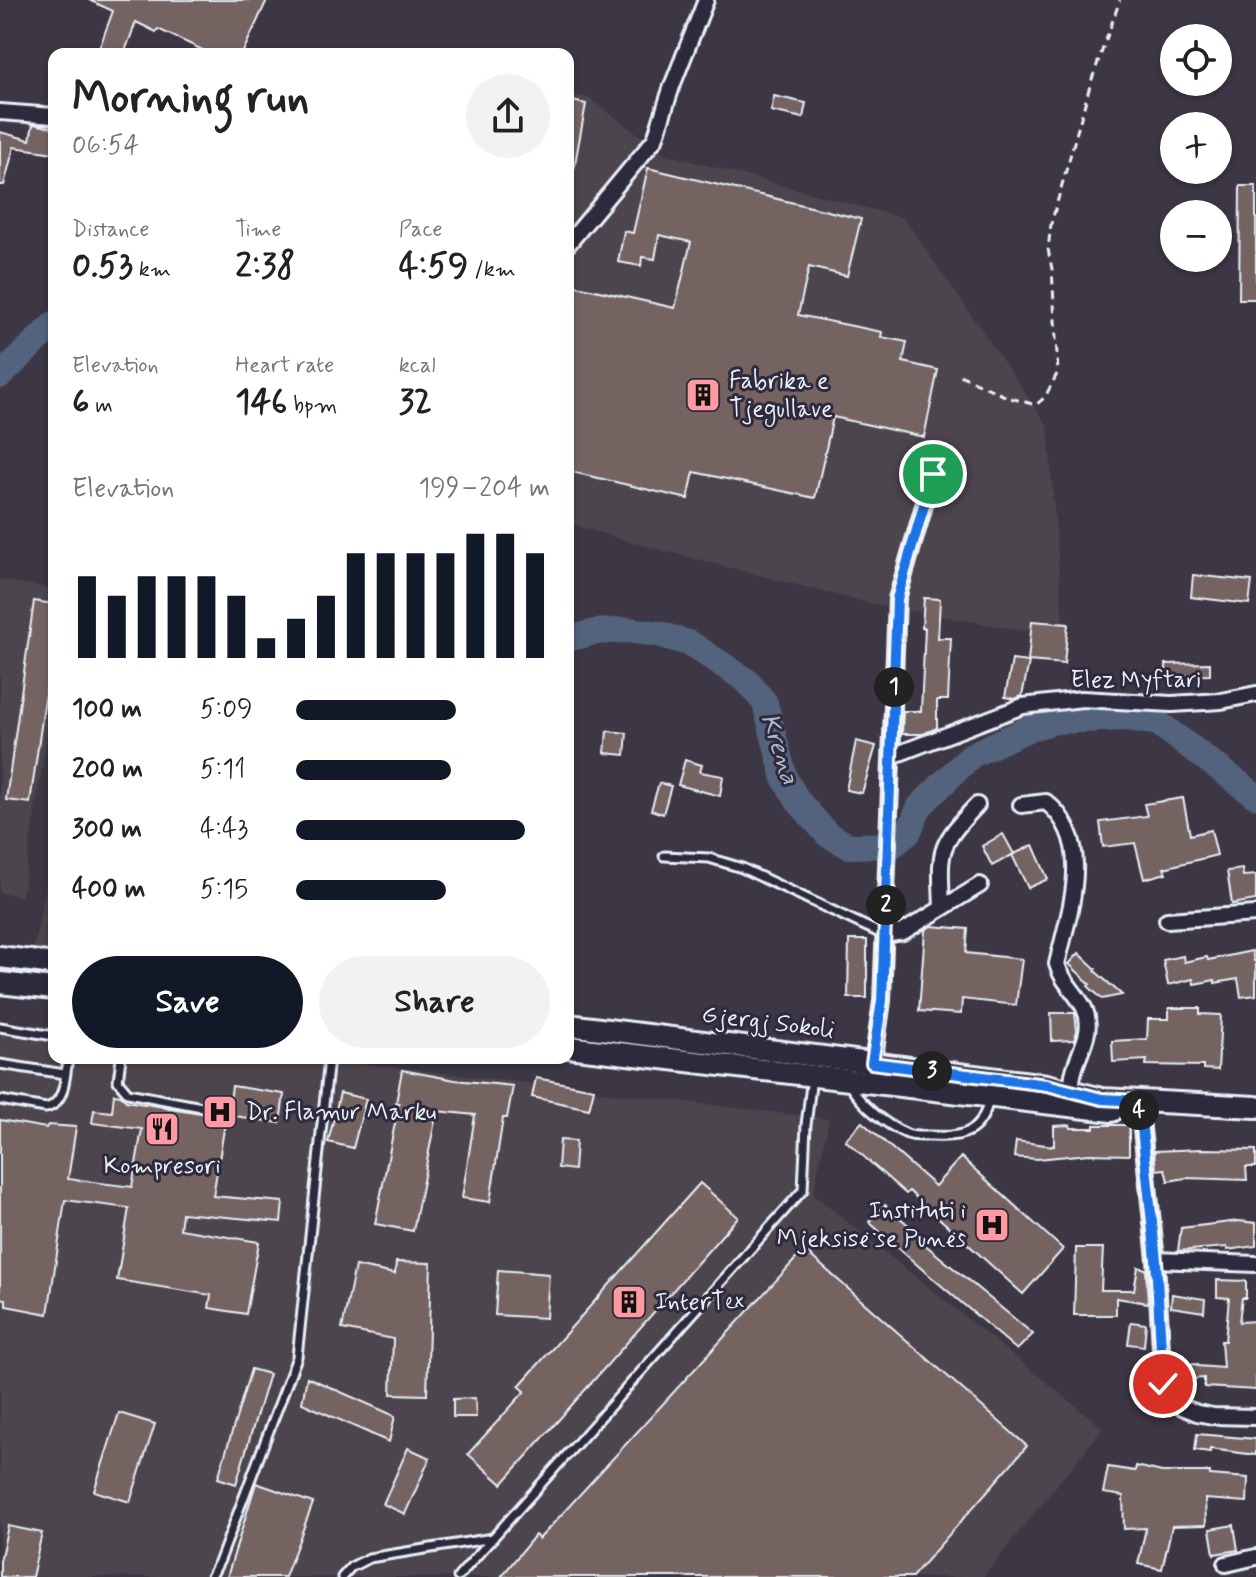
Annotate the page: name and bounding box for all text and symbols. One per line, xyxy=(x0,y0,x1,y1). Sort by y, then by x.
map controls xyxy=(1160,24,1232,272)
button: locate xyxy=(1160,24,1232,96)
text: Morning run xyxy=(72,70,309,128)
button: share xyxy=(466,74,550,158)
button: + xyxy=(1160,112,1232,184)
text: 06:54 xyxy=(72,129,139,163)
button: − xyxy=(1160,200,1232,272)
text: Distance xyxy=(72,216,149,244)
text: Time xyxy=(235,216,281,244)
text: Pace xyxy=(399,216,442,244)
text: 0.53 xyxy=(72,244,133,289)
text: 2:38 xyxy=(235,244,295,289)
text: 4:59 xyxy=(399,244,468,289)
text: km xyxy=(133,256,171,284)
text: /km xyxy=(468,256,516,284)
text: Elevation xyxy=(72,352,159,380)
text: Heart rate xyxy=(235,352,334,380)
text: kcal xyxy=(399,352,436,380)
place label: Fabrika e Tjegullave xyxy=(729,366,833,427)
building icon: Fabrika e Tjegullave xyxy=(684,376,722,414)
text: 6 xyxy=(72,380,89,425)
text: 146 xyxy=(235,380,287,425)
text: 32 xyxy=(399,380,432,425)
text: m xyxy=(89,392,113,420)
text: bpm xyxy=(287,392,337,420)
pin xyxy=(899,440,967,508)
icon: arrive xyxy=(911,452,955,496)
text: Elevation xyxy=(72,472,174,506)
text: 199–204 m xyxy=(419,472,550,506)
street label: Elez Myftari xyxy=(1071,665,1201,696)
pin: 1 xyxy=(874,667,914,707)
text: 1 xyxy=(889,673,899,701)
text: 100 m xyxy=(72,693,142,727)
text: 5:09 xyxy=(200,693,253,727)
water label: Krena xyxy=(752,709,806,789)
text: 200 m xyxy=(72,753,143,787)
text: 5:11 xyxy=(200,753,245,787)
text: 300 m xyxy=(72,813,142,847)
text: 4:43 xyxy=(200,813,248,847)
text: 400 m xyxy=(72,873,145,907)
text: 5:15 xyxy=(200,873,248,907)
pin: 2 xyxy=(866,885,906,925)
text: 2 xyxy=(881,891,891,919)
button: Save xyxy=(72,956,303,1048)
button: Share xyxy=(319,956,550,1048)
street label: Gjergj Sokoli xyxy=(700,999,836,1047)
pin: 3 xyxy=(912,1051,952,1091)
text: 3 xyxy=(927,1057,937,1085)
pin: 4 xyxy=(1119,1090,1159,1130)
hospital icon: Dr. Flamur Marku xyxy=(201,1093,239,1131)
text: 4 xyxy=(1133,1096,1145,1124)
place label: Dr. Flamur Marku xyxy=(246,1097,436,1128)
restaurant icon: Kompresori xyxy=(143,1110,181,1148)
place label: Kompresori xyxy=(103,1151,221,1182)
place label: Instituti i Mjeksisë se Punës xyxy=(777,1196,966,1255)
hospital icon: Instituti i Mjeksisë se Punës xyxy=(973,1206,1011,1244)
building icon: InterTex xyxy=(610,1283,648,1321)
place label: InterTex xyxy=(655,1287,744,1318)
pin xyxy=(1129,1350,1197,1418)
icon: check xyxy=(1141,1362,1185,1406)

